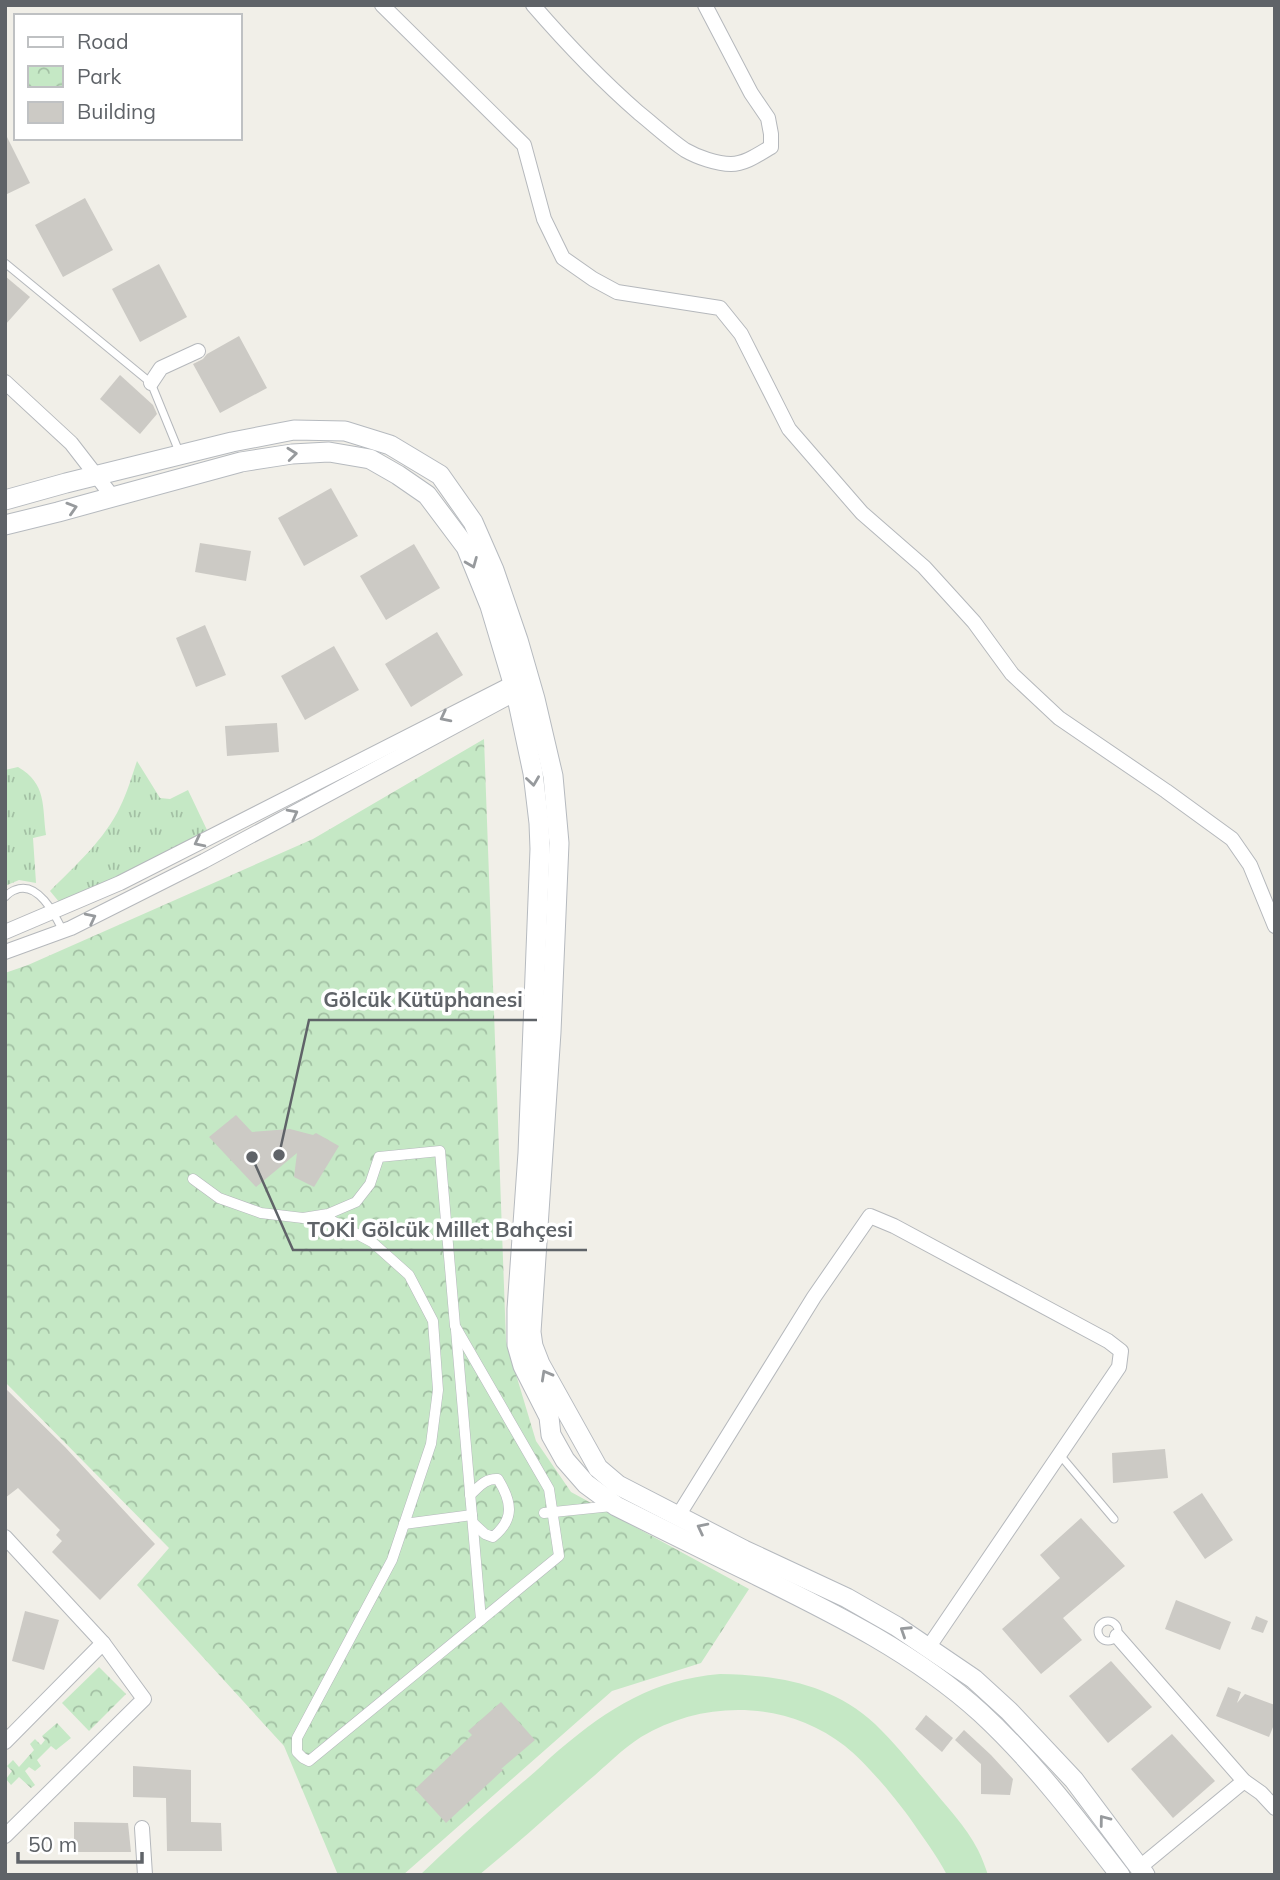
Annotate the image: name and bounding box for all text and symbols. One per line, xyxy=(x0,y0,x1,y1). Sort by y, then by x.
legend xyxy=(14,14,242,140)
text: Road xyxy=(77,28,128,54)
text: Park xyxy=(77,63,121,89)
text: Building xyxy=(77,98,156,124)
one-way arrow xyxy=(286,447,298,462)
one-way arrow xyxy=(65,502,77,517)
one-way arrow xyxy=(464,555,478,568)
one-way arrow xyxy=(440,708,452,722)
one-way arrow xyxy=(526,775,541,787)
one-way arrow xyxy=(286,808,299,822)
one-way arrow xyxy=(194,834,206,848)
one-way arrow xyxy=(84,912,96,926)
callout: Gölcük Kütüphanesi xyxy=(309,978,537,1020)
text: Gölcük Kütüphanesi xyxy=(323,986,523,1012)
callout: TOKİ Gölcük Millet Bahçesi xyxy=(293,1208,587,1250)
text: TOKİ Gölcük Millet Bahçesi xyxy=(307,1216,573,1242)
one-way arrow xyxy=(541,1370,554,1382)
one-way arrow xyxy=(697,1523,709,1537)
one-way arrow xyxy=(900,1627,913,1640)
one-way arrow xyxy=(1100,1815,1113,1828)
scale bar xyxy=(18,1820,142,1864)
text: 50 m xyxy=(28,1831,77,1857)

